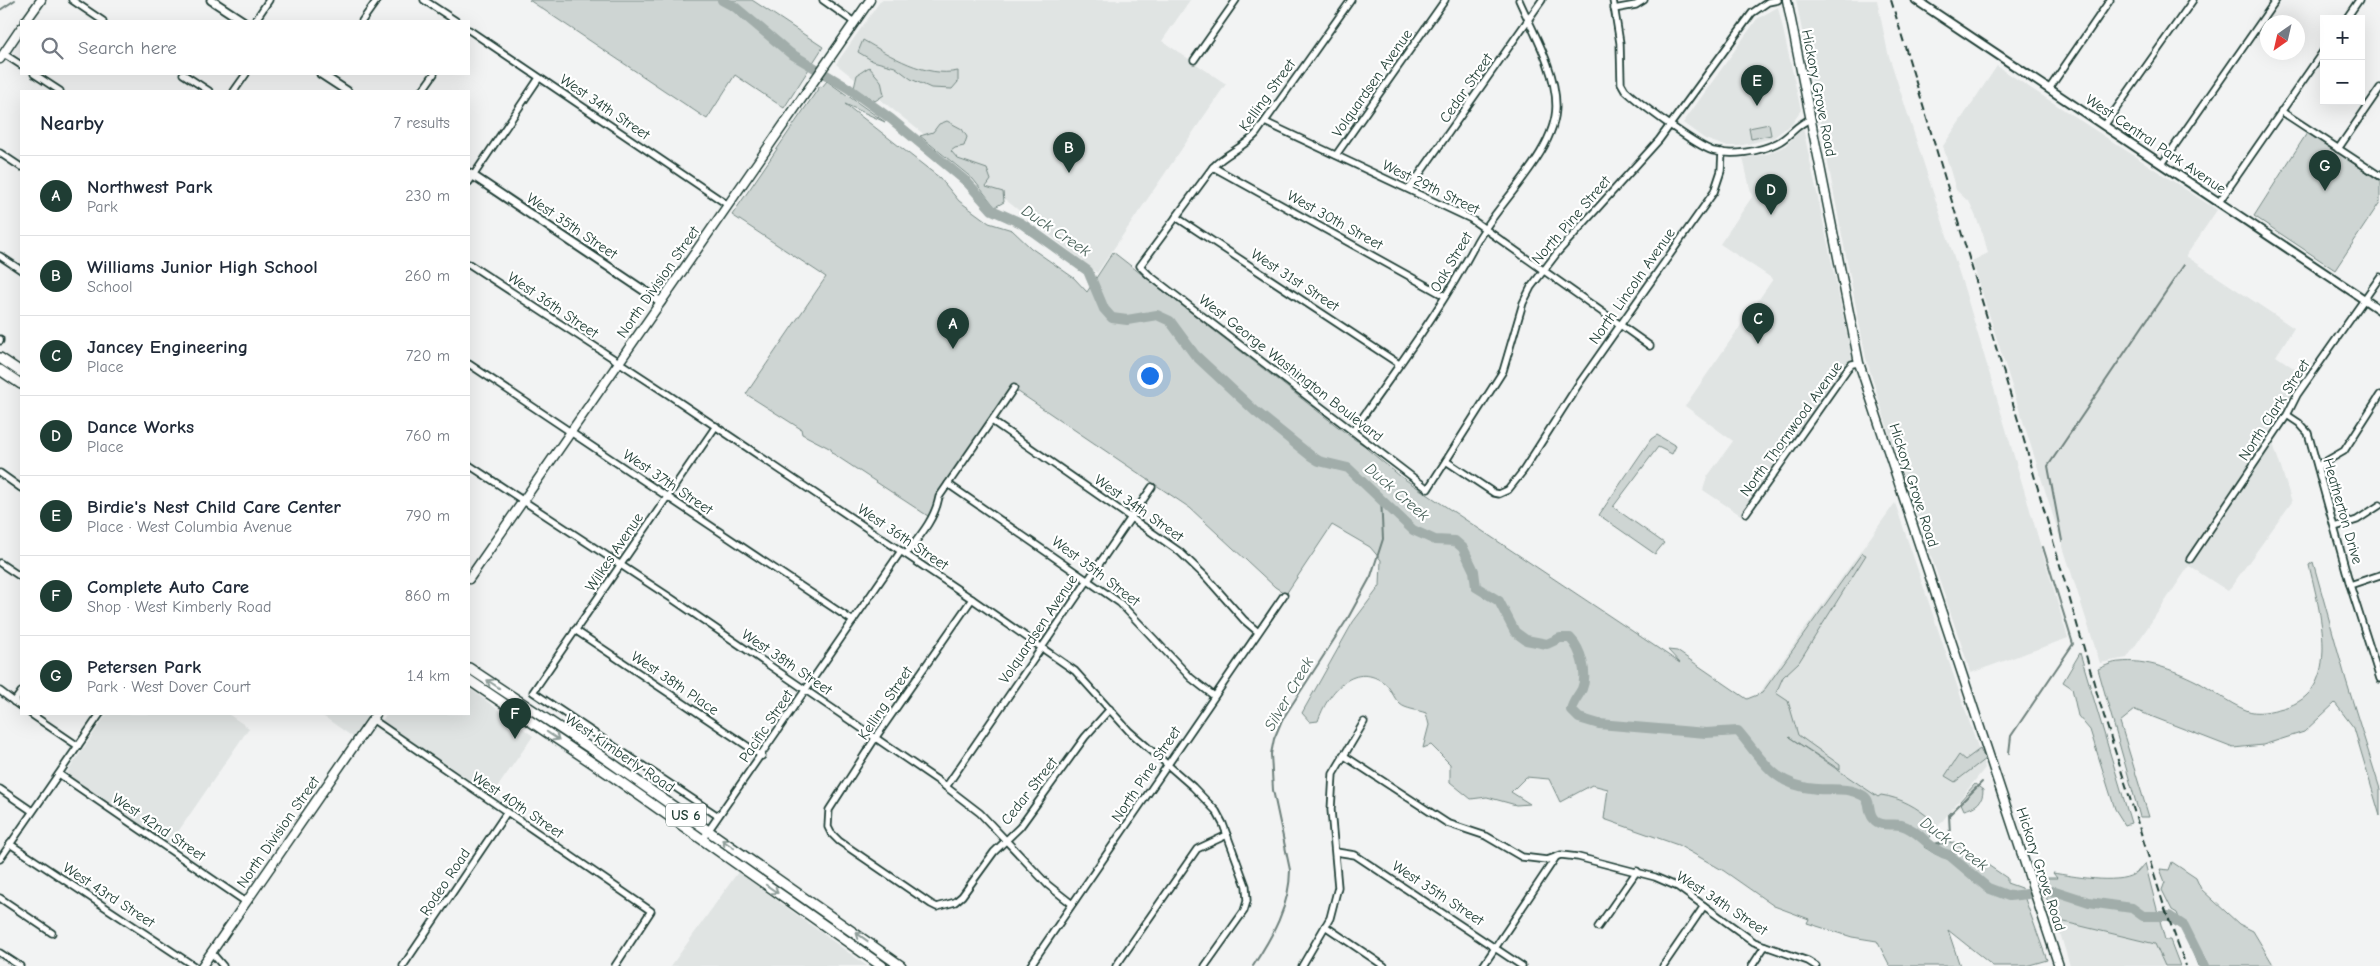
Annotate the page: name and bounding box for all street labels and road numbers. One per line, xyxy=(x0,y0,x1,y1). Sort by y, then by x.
street label: Volquardsen Avenue xyxy=(1328,25,1416,140)
street label: Hickory Grove Road xyxy=(1798,28,1840,158)
street label: Cedar Street xyxy=(1435,49,1497,126)
street label: Kelling Street xyxy=(1235,55,1300,135)
street label: West 34th Street xyxy=(557,70,654,144)
street label: West Central Park Avenue xyxy=(2082,90,2230,198)
street label: West 29th Street xyxy=(1380,156,1483,219)
street label: North Pine Street xyxy=(1528,172,1615,268)
street label: West 30th Street xyxy=(1284,186,1387,254)
street label: West 35th Street xyxy=(523,189,621,263)
street label: North Division Street xyxy=(613,222,704,341)
street label: North Lincoln Avenue xyxy=(1585,224,1679,348)
street label: Oak Street xyxy=(1426,228,1476,295)
street label: West 31st Street xyxy=(1247,245,1343,316)
street label: West 36th Street xyxy=(504,268,602,342)
street label: West George Washington Boulevard xyxy=(1195,290,1387,446)
street label: North Clark Street xyxy=(2235,355,2314,464)
street label: North Thornwood Avenue xyxy=(1736,358,1846,500)
street label: Hickory Grove Road xyxy=(1885,421,1943,549)
street label: West 37th Street xyxy=(620,445,717,519)
street label: Heatherton Drive xyxy=(2319,456,2367,566)
street label: West 34th Street xyxy=(1091,471,1188,546)
street label: West 36th Street xyxy=(854,500,952,574)
street label: Wilkes Avenue xyxy=(581,509,647,595)
street label: West 35th Street xyxy=(1048,532,1144,610)
street label: Volquardsen Avenue xyxy=(995,571,1081,687)
street label: West 38th Street xyxy=(738,625,836,699)
street label: West 38th Place xyxy=(628,647,723,719)
street label: Kelling Street xyxy=(854,662,917,743)
street label: Pacific Street xyxy=(735,686,797,766)
street label: West Kimberly Road xyxy=(562,710,678,796)
street label: North Pine Street xyxy=(1107,722,1185,825)
street label: Cedar Street xyxy=(997,753,1061,828)
street label: West 40th Street xyxy=(469,768,568,843)
street label: North Division Street xyxy=(233,772,324,891)
street label: West 42nd Street xyxy=(109,789,210,865)
road number: US 6 xyxy=(666,804,706,826)
street label: Hickory Grove Road xyxy=(2012,805,2070,933)
street label: Rodeo Road xyxy=(416,845,474,919)
street label: West 35th Street xyxy=(1389,857,1488,930)
street label: West 43rd Street xyxy=(60,859,159,932)
street label: West 34th Street xyxy=(1673,867,1771,939)

